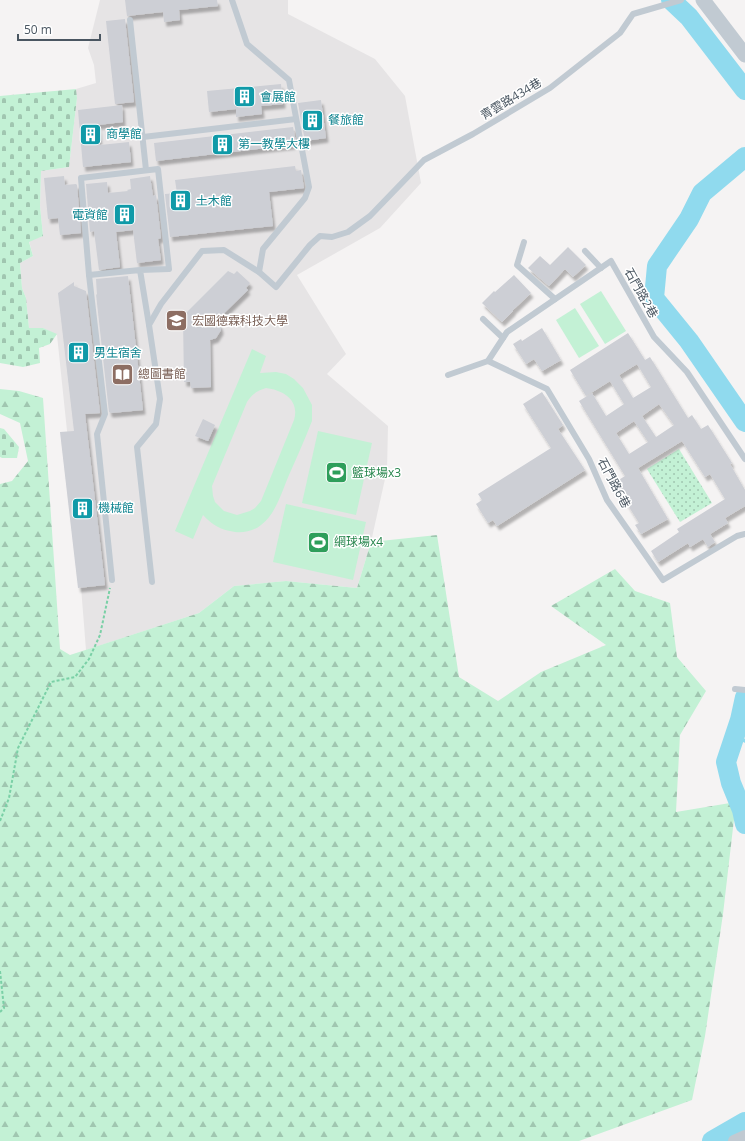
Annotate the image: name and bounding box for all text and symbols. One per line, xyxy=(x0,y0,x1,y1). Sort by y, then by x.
scale bar xyxy=(18,16,100,42)
text: 50 m xyxy=(24,21,52,38)
street label: 青雲路434巷 xyxy=(477,74,545,124)
building icon: 會展館 xyxy=(232,84,258,110)
place label: 會展館 xyxy=(260,88,296,105)
building icon: 餐旅館 xyxy=(299,107,325,133)
place label: 餐旅館 xyxy=(328,111,364,128)
building icon: 商學館 xyxy=(77,121,103,147)
place label: 商學館 xyxy=(106,125,142,142)
building icon: 第一教學大樓 xyxy=(210,131,236,157)
place label: 第一教學大樓 xyxy=(238,135,310,152)
building icon: 土木館 xyxy=(167,188,193,214)
place label: 土木館 xyxy=(196,192,232,209)
building icon: 電資館 xyxy=(111,202,137,228)
place label: 電資館 xyxy=(72,206,108,223)
street label: 石門路2巷 xyxy=(621,265,662,321)
school or university icon: 宏國德霖科技大學 xyxy=(164,308,190,334)
place label: 宏國德霖科技大學 xyxy=(192,312,288,329)
building icon: 男生宿舍 xyxy=(65,340,91,366)
place label: 男生宿舍 xyxy=(94,344,142,361)
library icon: 總圖書館 xyxy=(110,361,136,387)
place label: 總圖書館 xyxy=(138,365,186,382)
street label: 石門路6巷 xyxy=(594,455,635,511)
sports icon: 籃球場x3 xyxy=(324,460,350,486)
place label: 籃球場x3 xyxy=(352,464,401,481)
building icon: 機械館 xyxy=(69,495,95,521)
place label: 機械館 xyxy=(98,499,134,516)
sports icon: 網球場x4 xyxy=(306,529,332,555)
place label: 網球場x4 xyxy=(334,533,383,550)

